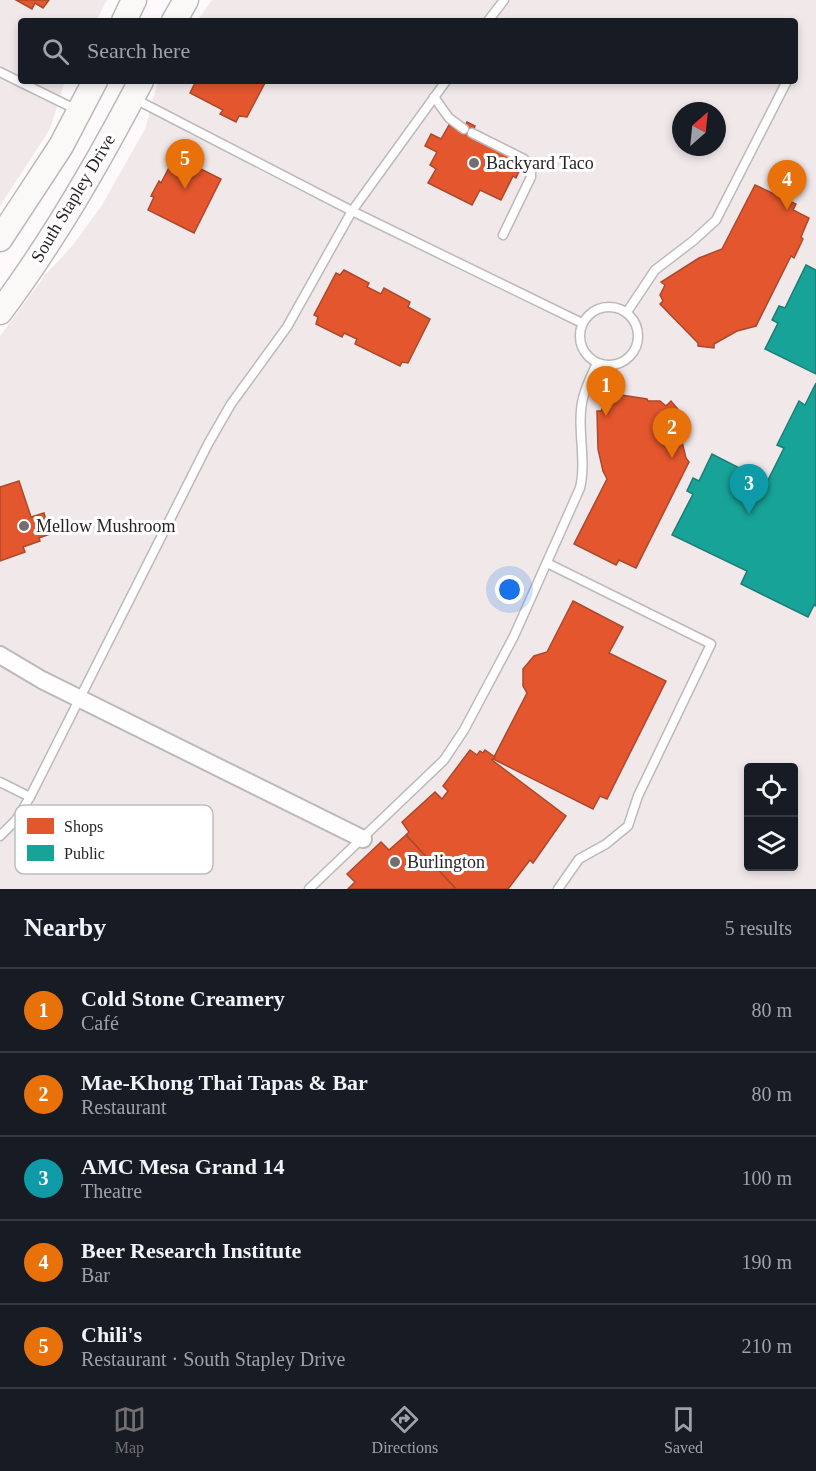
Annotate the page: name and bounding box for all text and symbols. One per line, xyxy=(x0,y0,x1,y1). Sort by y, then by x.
search box xyxy=(18,18,798,84)
icon: search xyxy=(39,35,72,68)
text: Search here xyxy=(87,38,190,63)
north arrow xyxy=(672,102,726,156)
street label: South Stapley Drive xyxy=(27,130,119,266)
pin: 5 xyxy=(166,140,204,189)
place label: Backyard Taco xyxy=(486,153,594,173)
marker: Backyard Taco xyxy=(467,156,481,170)
pin: 4 xyxy=(768,160,806,210)
pin: 1 xyxy=(586,366,626,416)
pin: 2 xyxy=(652,408,692,458)
pin: 3 xyxy=(730,464,768,514)
place label: Mellow Mushroom xyxy=(36,516,176,536)
marker: Mellow Mushroom xyxy=(17,519,31,533)
your location xyxy=(495,575,524,604)
map controls xyxy=(744,763,798,871)
button: locate xyxy=(744,763,798,817)
legend xyxy=(15,805,213,874)
button: layers xyxy=(744,817,798,871)
text: Shops xyxy=(64,818,103,836)
text: Public xyxy=(64,845,105,862)
place label: Burlington xyxy=(407,852,485,872)
marker: Burlington xyxy=(388,855,402,869)
text: Nearby xyxy=(24,913,106,942)
text: 5 results xyxy=(725,917,792,939)
text: Cold Stone Creamery xyxy=(81,986,285,1011)
text: 1 xyxy=(39,999,49,1021)
text: 80 m xyxy=(751,999,792,1021)
text: Café xyxy=(81,1012,119,1034)
text: Mae-Khong Thai Tapas & Bar xyxy=(81,1070,368,1095)
text: 2 xyxy=(39,1083,49,1105)
text: 80 m xyxy=(751,1083,792,1105)
text: Restaurant xyxy=(81,1096,167,1118)
text: AMC Mesa Grand 14 xyxy=(81,1154,284,1179)
text: 3 xyxy=(39,1167,49,1189)
text: 100 m xyxy=(741,1167,792,1189)
text: Theatre xyxy=(81,1180,142,1202)
text: Beer Research Institute xyxy=(81,1238,301,1263)
text: 4 xyxy=(39,1251,49,1273)
text: 190 m xyxy=(741,1251,792,1273)
text: Bar xyxy=(81,1264,110,1286)
text: Chili's xyxy=(81,1322,142,1347)
text: 5 xyxy=(39,1335,49,1357)
text: 210 m xyxy=(741,1335,792,1357)
text: Restaurant · South Stapley Drive xyxy=(81,1348,345,1370)
tab: Map xyxy=(113,1403,146,1457)
tab: Directions xyxy=(372,1403,438,1457)
tab: Saved xyxy=(664,1403,703,1457)

